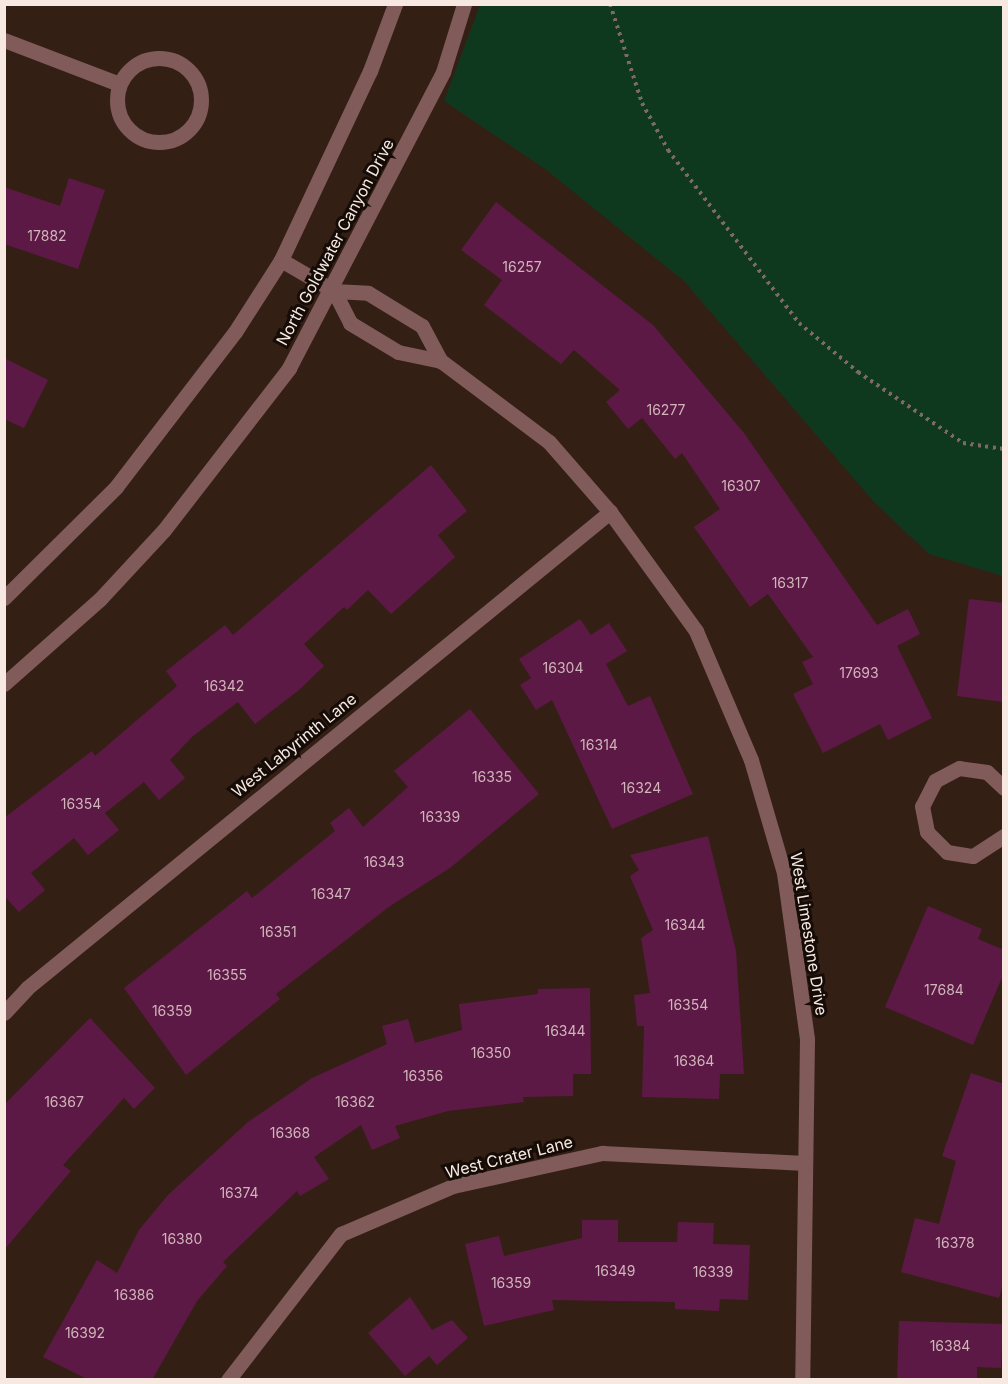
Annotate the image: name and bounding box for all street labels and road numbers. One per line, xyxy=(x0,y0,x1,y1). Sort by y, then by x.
street label: North Goldwater Canyon Drive xyxy=(272,135,398,349)
street label: West Labyrinth Lane xyxy=(228,689,360,801)
street label: West Limestone Drive xyxy=(787,851,831,1017)
street label: West Crater Lane xyxy=(443,1132,575,1182)

